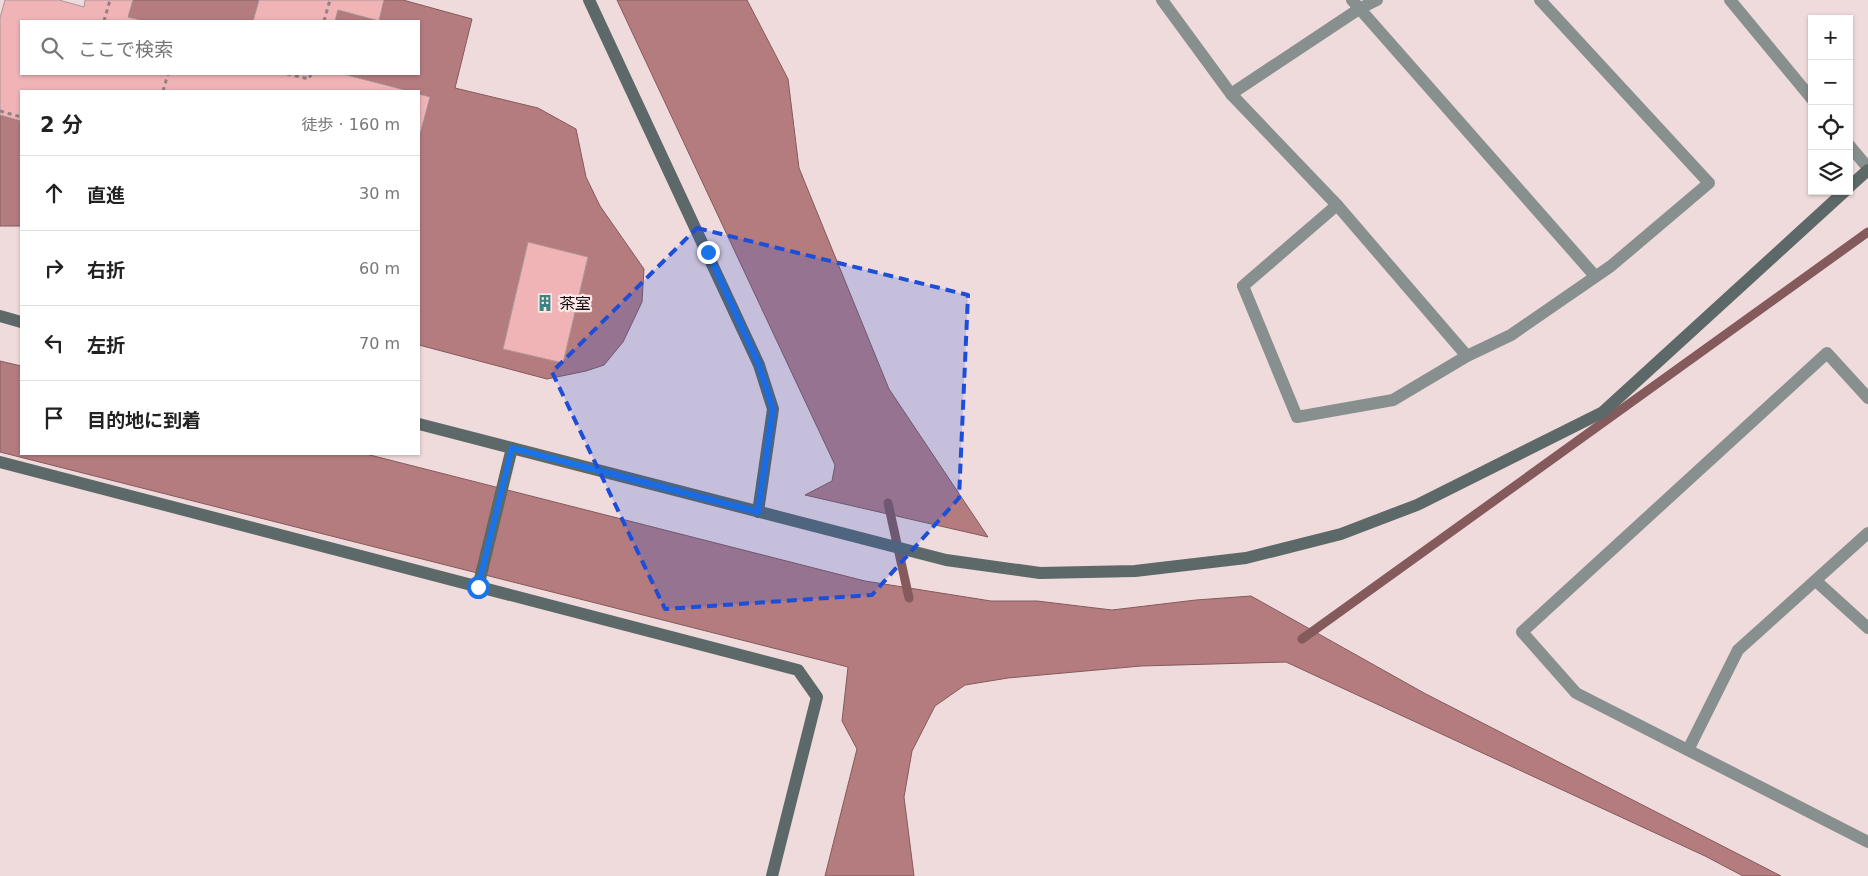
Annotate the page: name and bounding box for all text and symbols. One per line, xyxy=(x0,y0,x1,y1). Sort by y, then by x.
map controls xyxy=(1808,15,1853,195)
button: + xyxy=(1808,15,1853,60)
search box xyxy=(20,20,420,75)
icon: search xyxy=(38,34,66,62)
text: ここで検索 xyxy=(78,38,173,60)
button: − xyxy=(1808,60,1853,105)
button: locate xyxy=(1808,105,1853,150)
text: 2 分 xyxy=(40,113,83,137)
text: 徒歩 · 160 m xyxy=(302,115,400,134)
button: layers xyxy=(1808,150,1853,195)
icon: ahead xyxy=(40,179,68,207)
text: 直進 xyxy=(87,184,125,206)
text: 30 m xyxy=(359,184,400,203)
route end xyxy=(697,241,720,264)
icon: right xyxy=(40,254,68,282)
text: 右折 xyxy=(87,259,125,281)
text: 60 m xyxy=(359,259,400,278)
building icon: 茶室 xyxy=(535,293,555,313)
place label: 茶室 xyxy=(559,294,591,313)
icon: left xyxy=(40,329,68,357)
text: 左折 xyxy=(87,334,125,356)
text: 70 m xyxy=(359,334,400,353)
icon: arrive xyxy=(40,404,68,432)
text: 目的地に到着 xyxy=(87,409,201,431)
route start xyxy=(467,576,490,599)

